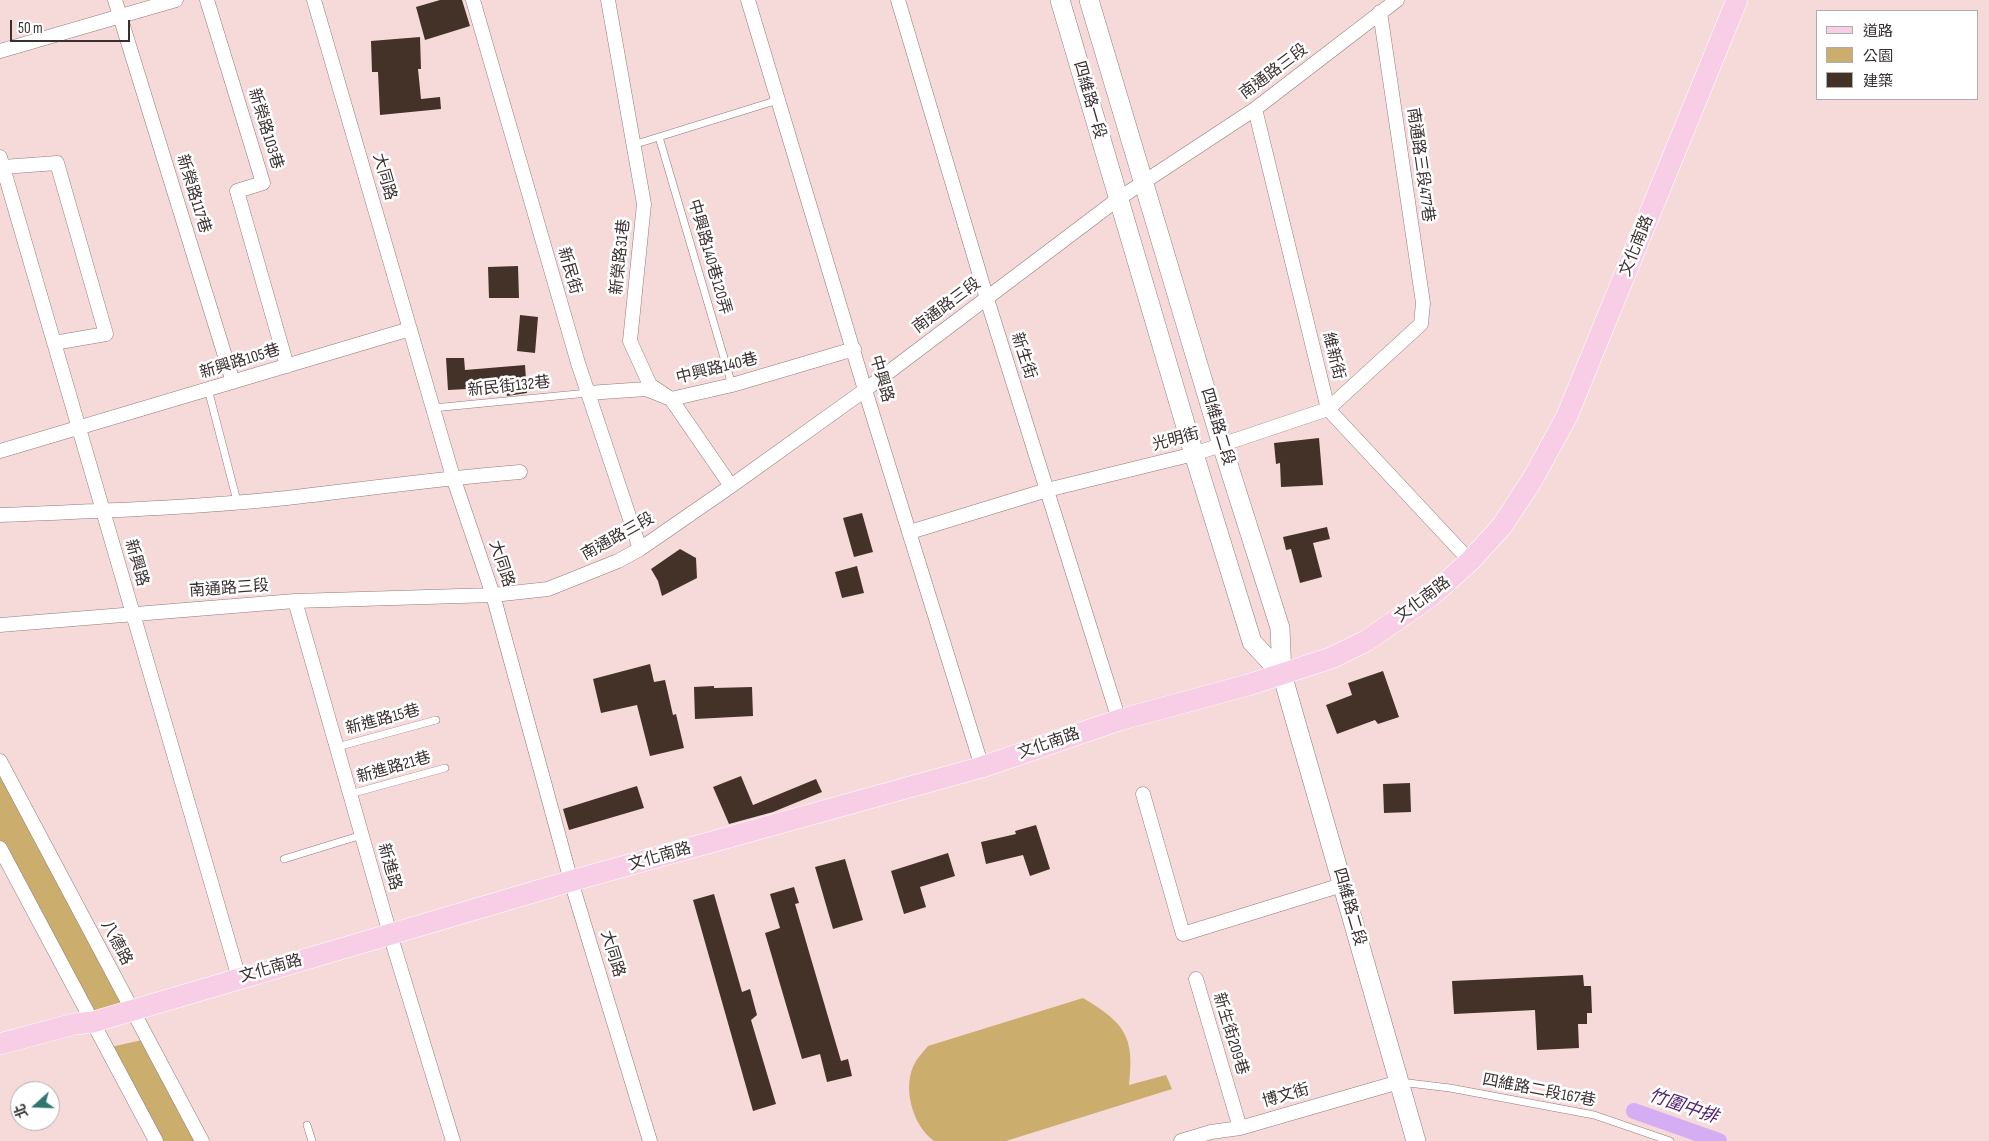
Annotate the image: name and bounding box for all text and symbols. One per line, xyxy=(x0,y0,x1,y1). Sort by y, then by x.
scale bar xyxy=(12,10,132,42)
legend xyxy=(1816,10,1979,100)
text: 50 m xyxy=(18,19,43,38)
text: 道路 xyxy=(1863,22,1893,41)
street label: 南通路三段 xyxy=(1236,40,1312,104)
text: 公園 xyxy=(1863,47,1893,66)
street label: 四維路一段 xyxy=(1069,59,1109,141)
text: 建築 xyxy=(1863,72,1893,91)
street label: 新榮路103巷 xyxy=(244,86,286,172)
street label: 南通路三段477巷 xyxy=(1402,107,1438,223)
street label: 大同路 xyxy=(368,151,400,203)
street label: 新榮路117巷 xyxy=(172,152,214,236)
street label: 中興路140巷120弄 xyxy=(683,197,735,317)
street label: 文化南路 xyxy=(1616,213,1658,279)
street label: 新榮路31巷 xyxy=(607,218,635,296)
street label: 新民街 xyxy=(553,245,585,297)
street label: 南通路三段 xyxy=(909,274,985,338)
street label: 新生街 xyxy=(1006,330,1040,382)
street label: 維新街 xyxy=(1318,330,1348,382)
street label: 新興路105巷 xyxy=(197,341,283,383)
street label: 中興路140巷 xyxy=(674,350,760,388)
street label: 中興路 xyxy=(865,353,897,405)
street label: 新民街132巷 xyxy=(467,373,551,401)
street label: 四維路二段 xyxy=(1196,386,1238,468)
street label: 光明街 xyxy=(1150,425,1202,455)
street label: 南通路三段 xyxy=(578,509,658,565)
street label: 新興路 xyxy=(120,537,152,589)
street label: 大同路 xyxy=(484,538,518,590)
street label: 文化南路 xyxy=(1392,573,1454,627)
street label: 南通路三段 xyxy=(188,577,270,601)
street label: 新進路15巷 xyxy=(344,701,422,739)
street label: 文化南路 xyxy=(1016,725,1082,763)
street label: 新進路21巷 xyxy=(355,748,433,788)
street label: 文化南路 xyxy=(627,839,693,875)
street label: 新進路 xyxy=(373,841,405,893)
street label: 四維路二段 xyxy=(1329,866,1369,948)
street label: 八德路 xyxy=(96,917,136,969)
street label: 大同路 xyxy=(596,928,628,980)
street label: 文化南路 xyxy=(238,951,304,987)
street label: 新生街209巷 xyxy=(1208,991,1252,1077)
street label: 四維路二段167巷 xyxy=(1481,1071,1597,1111)
street label: 博文街 xyxy=(1260,1080,1312,1112)
north arrow xyxy=(10,1081,60,1131)
water label: 竹圍中排 xyxy=(1645,1085,1721,1129)
text: 北 xyxy=(11,1101,32,1120)

